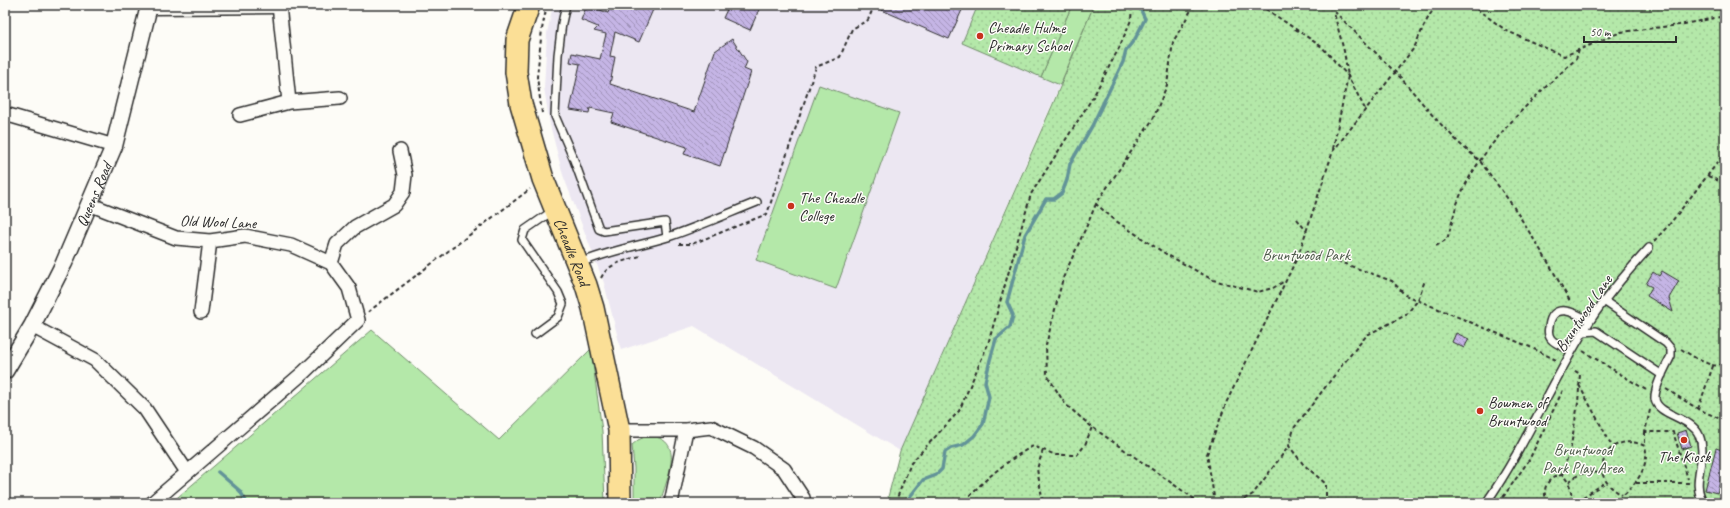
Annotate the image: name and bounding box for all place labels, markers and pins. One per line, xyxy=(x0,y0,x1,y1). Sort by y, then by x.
place label: Cheadle Hulme Primary School xyxy=(988,18,1074,56)
marker: Cheadle Hulme Primary School xyxy=(975,31,985,41)
place label: The Cheadle College xyxy=(799,188,866,226)
marker: The Cheadle College xyxy=(786,201,796,211)
place label: Bowmen of Bruntwood xyxy=(1488,393,1550,431)
marker: Bowmen of Bruntwood xyxy=(1475,406,1485,416)
marker: The Kiosk xyxy=(1679,435,1689,445)
place label: The Kiosk xyxy=(1658,447,1711,467)

